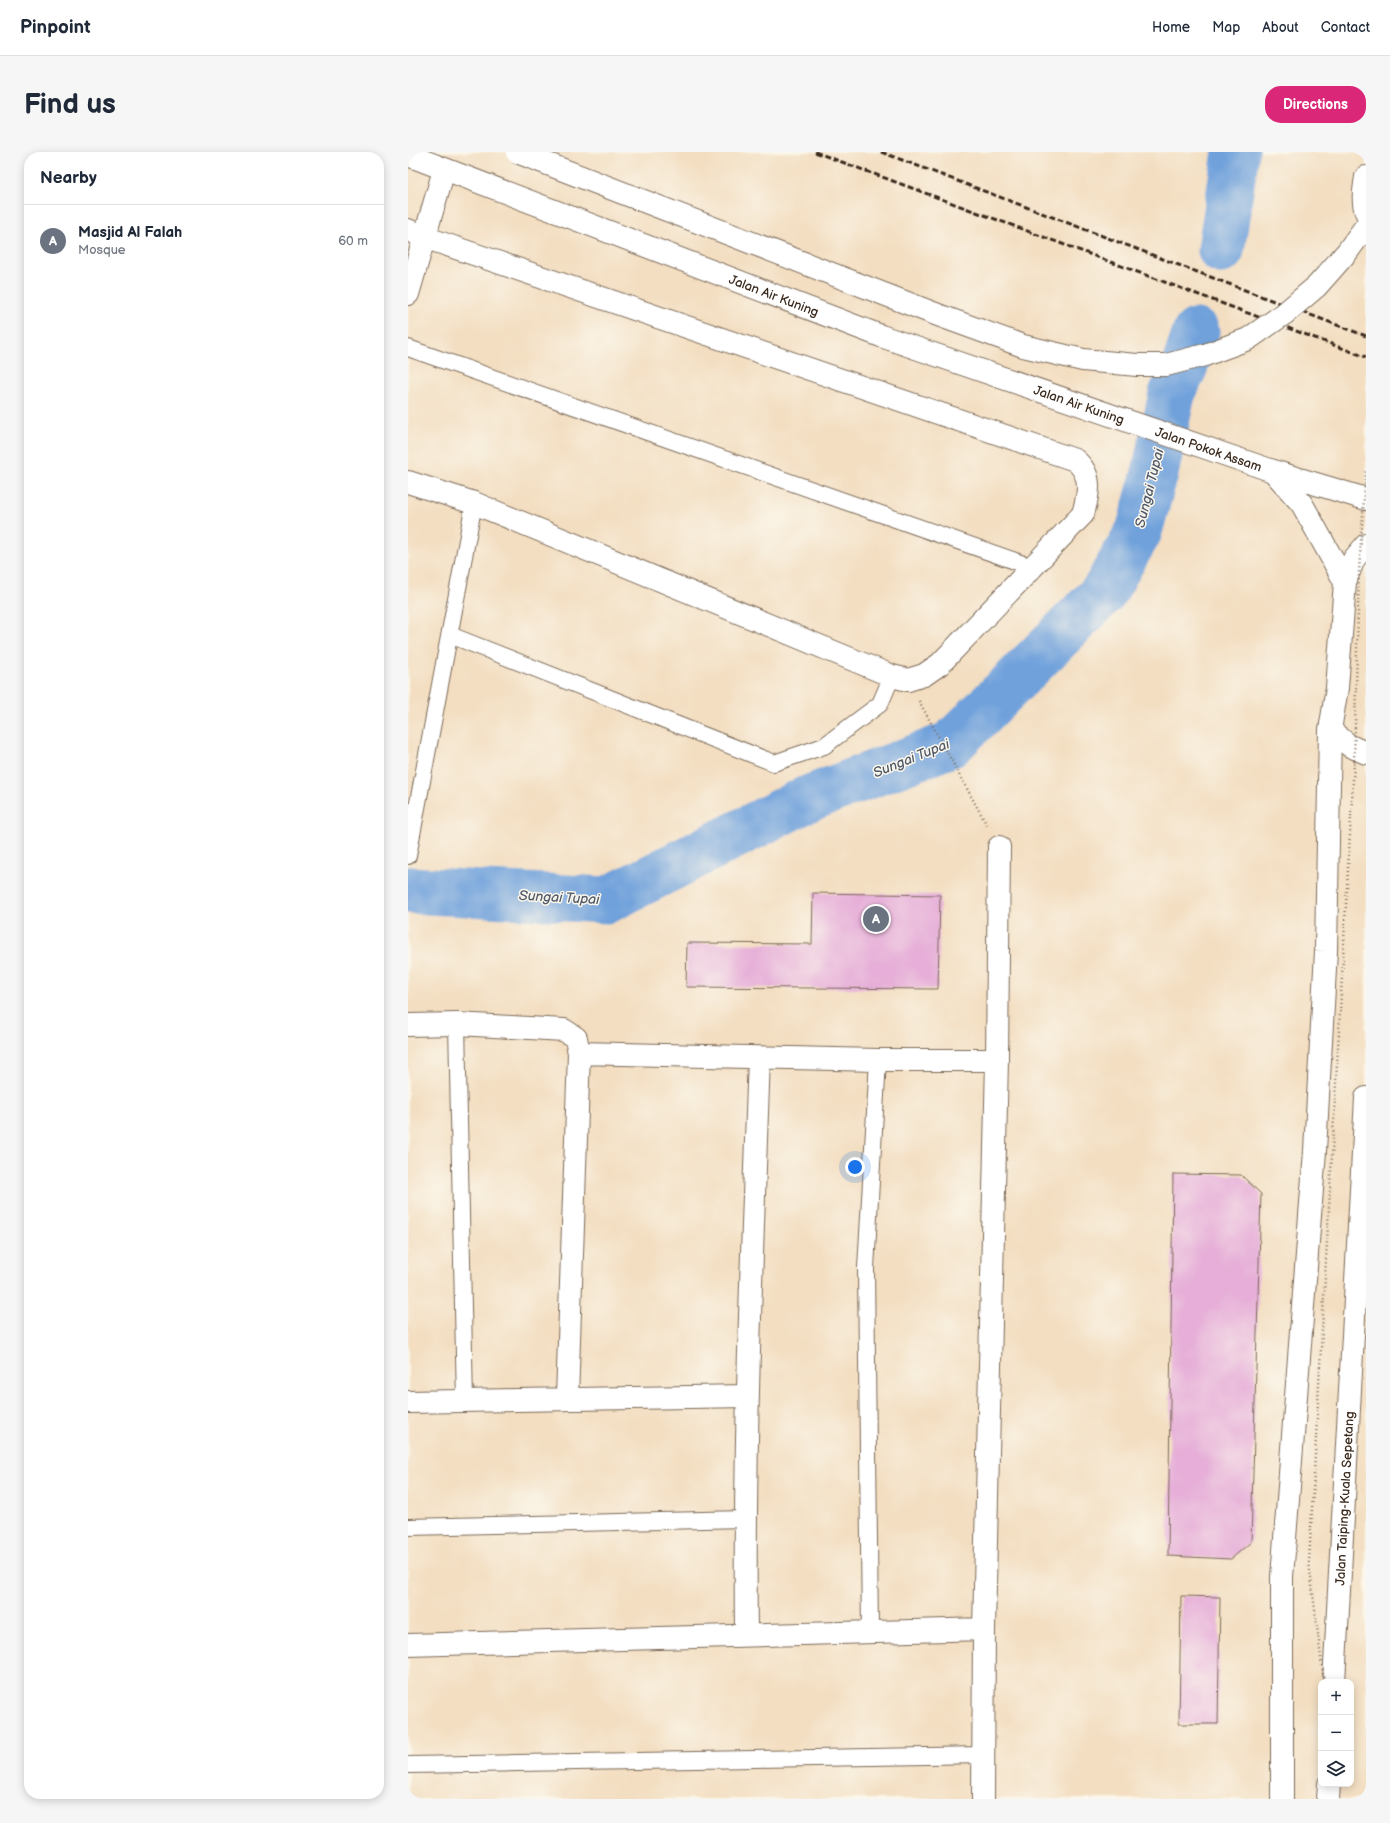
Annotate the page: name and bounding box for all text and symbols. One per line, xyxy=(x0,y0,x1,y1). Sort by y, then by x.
text: Pinpoint xyxy=(20,16,91,39)
text: Home xyxy=(1152,19,1190,36)
text: Map xyxy=(1212,19,1240,36)
text: About xyxy=(1262,19,1299,36)
text: Contact xyxy=(1321,19,1370,36)
button: Directions xyxy=(1265,86,1366,123)
text: Find us xyxy=(24,88,116,121)
text: Nearby xyxy=(40,168,97,188)
text: Masjid Al Falah xyxy=(78,223,182,242)
text: A xyxy=(49,233,57,249)
text: 60 m xyxy=(338,233,368,249)
text: Mosque xyxy=(78,242,126,258)
street label: Jalan Air Kuning xyxy=(727,272,821,320)
street label: Jalan Air Kuning xyxy=(1031,382,1126,428)
street label: Jalan Pokok Assam xyxy=(1153,424,1264,476)
water label: Sungai Tupai xyxy=(1131,446,1168,529)
water label: Sungai Tupai xyxy=(871,735,953,781)
water label: Sungai Tupai xyxy=(518,887,601,908)
pin: A xyxy=(863,904,889,934)
your location xyxy=(845,1157,865,1177)
street label: Jalan Taiping-Kuala Sepetang xyxy=(1332,1411,1358,1586)
map controls xyxy=(1318,1679,1354,1787)
button: + xyxy=(1318,1679,1354,1715)
button: − xyxy=(1318,1715,1354,1751)
button: layers xyxy=(1318,1751,1354,1787)

